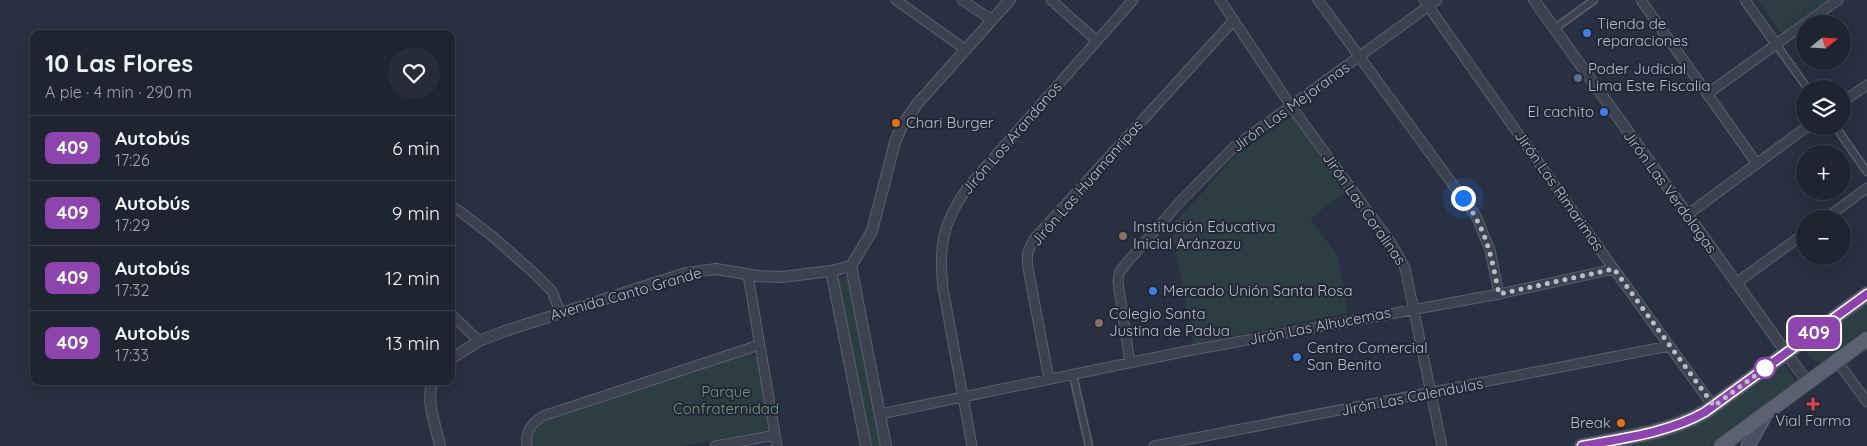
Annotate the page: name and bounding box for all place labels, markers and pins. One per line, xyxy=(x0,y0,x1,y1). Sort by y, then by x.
place label: Tienda de reparaciones xyxy=(1597,14,1688,50)
marker: Tienda de reparaciones xyxy=(1581,27,1593,39)
place label: Poder Judicial Lima Este Fiscalia xyxy=(1588,59,1711,95)
marker: Poder Judicial Lima Este Fiscalia xyxy=(1572,72,1584,84)
place label: El cachito xyxy=(1528,102,1594,121)
marker: El cachito xyxy=(1598,106,1610,118)
place label: Chari Burger xyxy=(906,113,994,132)
marker: Chari Burger xyxy=(890,117,902,129)
place label: Institución Educativa Inicial Aránzazu xyxy=(1133,217,1276,253)
marker: Institución Educativa Inicial Aránzazu xyxy=(1117,230,1129,242)
place label: Mercado Unión Santa Rosa xyxy=(1163,281,1353,300)
marker: Mercado Unión Santa Rosa xyxy=(1147,285,1159,297)
place label: Colegio Santa Justina de Padua xyxy=(1109,304,1230,340)
marker: Colegio Santa Justina de Padua xyxy=(1093,317,1105,329)
place label: Centro Comercial San Benito xyxy=(1307,338,1428,374)
marker: Centro Comercial San Benito xyxy=(1291,351,1303,363)
unlabelled marker xyxy=(1754,357,1776,379)
marker: Vial Farma xyxy=(1807,398,1819,410)
place label: Vial Farma xyxy=(1775,411,1851,430)
place label: Break xyxy=(1570,413,1611,432)
marker: Break xyxy=(1615,417,1627,429)

